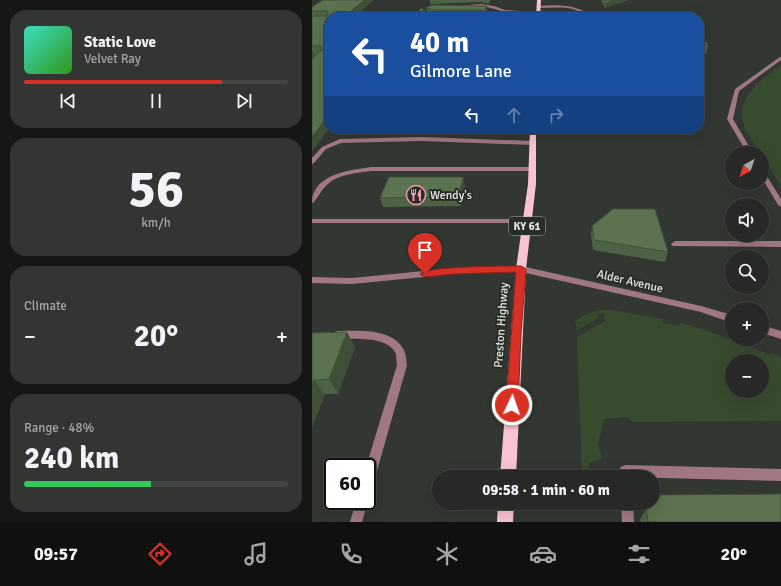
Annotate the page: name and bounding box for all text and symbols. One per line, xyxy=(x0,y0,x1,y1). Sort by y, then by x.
text: 40 m xyxy=(410,26,469,60)
icon: left xyxy=(344,28,396,80)
text: Static Love xyxy=(84,33,156,51)
text: Velvet Ray xyxy=(84,51,141,67)
text: Gilmore Lane xyxy=(410,60,512,82)
icon: previous xyxy=(57,90,79,112)
icon: pause xyxy=(145,90,167,112)
icon: next xyxy=(233,90,255,112)
icon: left xyxy=(461,104,483,126)
icon: ahead xyxy=(503,104,525,126)
icon: right xyxy=(545,104,567,126)
north arrow xyxy=(725,146,769,190)
map controls xyxy=(725,146,769,398)
text: 56 xyxy=(128,157,184,221)
restaurant icon: Wendy's xyxy=(405,184,427,206)
place label: Wendy's xyxy=(430,188,472,203)
button: sound xyxy=(725,198,769,242)
text: km/h xyxy=(141,215,171,231)
road number: KY 61 xyxy=(509,217,545,235)
pin xyxy=(408,233,442,274)
icon: arrive xyxy=(414,239,436,261)
button: search xyxy=(725,250,769,294)
street label: Alder Avenue xyxy=(595,267,665,296)
street label: Preston Highway xyxy=(491,281,512,368)
text: Climate xyxy=(24,298,67,314)
button: + xyxy=(725,302,769,346)
text: 20° xyxy=(134,318,178,355)
text: − xyxy=(24,323,36,350)
text: + xyxy=(276,323,288,350)
button: − xyxy=(725,354,769,398)
position arrow xyxy=(491,384,533,426)
text: Range · 48% xyxy=(24,420,94,436)
text: 240 km xyxy=(24,440,119,477)
speed limit sign: 60 xyxy=(324,458,376,510)
text: 09:58 · 1 min · 60 m xyxy=(482,481,610,499)
icon: directions xyxy=(146,540,174,568)
icon: music xyxy=(242,540,270,568)
icon: phone xyxy=(337,540,365,568)
icon: climate xyxy=(433,540,461,568)
icon: car xyxy=(529,540,557,568)
icon: filters xyxy=(625,540,653,568)
text: 09:57 xyxy=(34,543,78,565)
text: 20° xyxy=(720,543,747,565)

